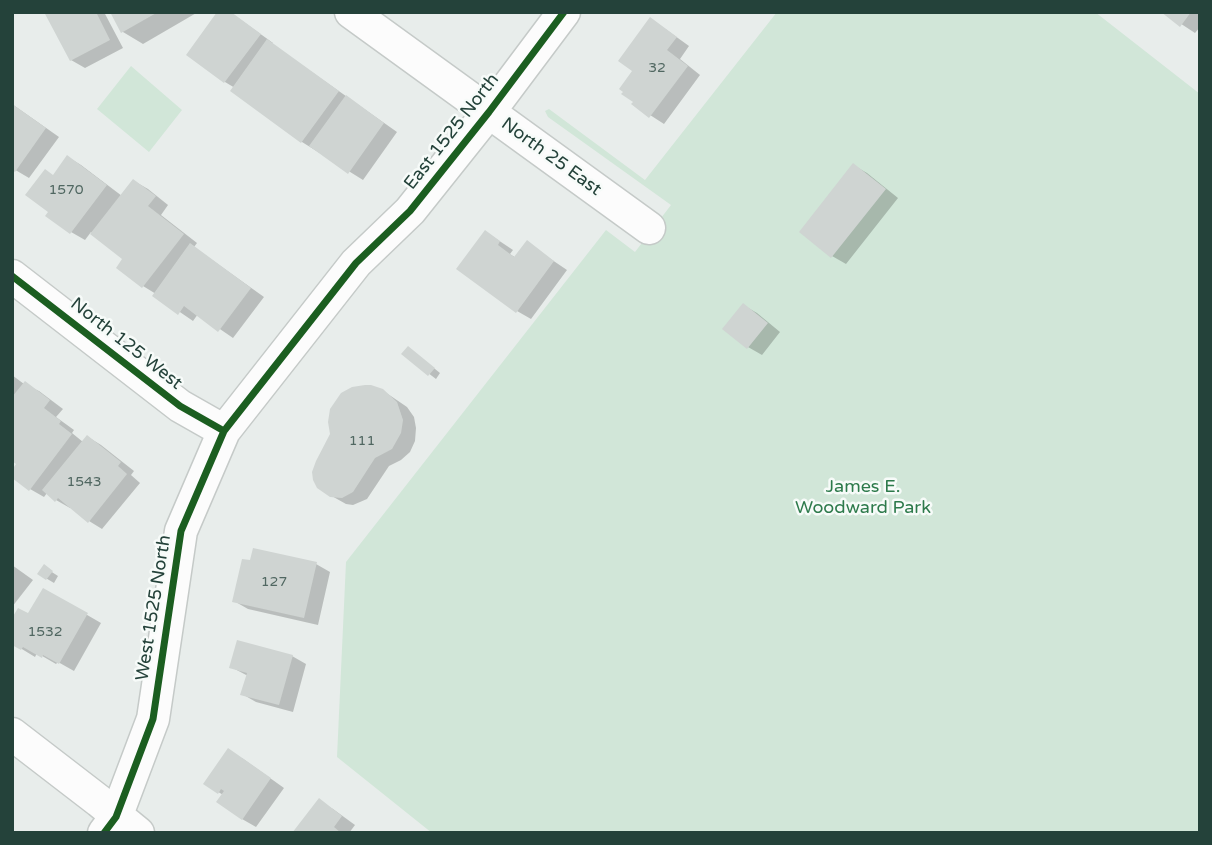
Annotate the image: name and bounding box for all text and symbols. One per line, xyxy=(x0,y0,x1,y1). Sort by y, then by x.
house number: 32 xyxy=(648,60,666,76)
street label: East 1525 North xyxy=(400,70,504,194)
street label: North 25 East xyxy=(497,113,605,201)
house number: 1570 xyxy=(48,182,84,198)
street label: North 125 West xyxy=(66,294,186,394)
house number: 111 xyxy=(349,433,375,449)
house number: 1543 xyxy=(66,474,102,490)
park label: James E. Woodward Park xyxy=(795,476,931,518)
street label: West 1525 North xyxy=(132,533,176,683)
house number: 127 xyxy=(261,574,287,590)
house number: 1532 xyxy=(27,624,63,640)

